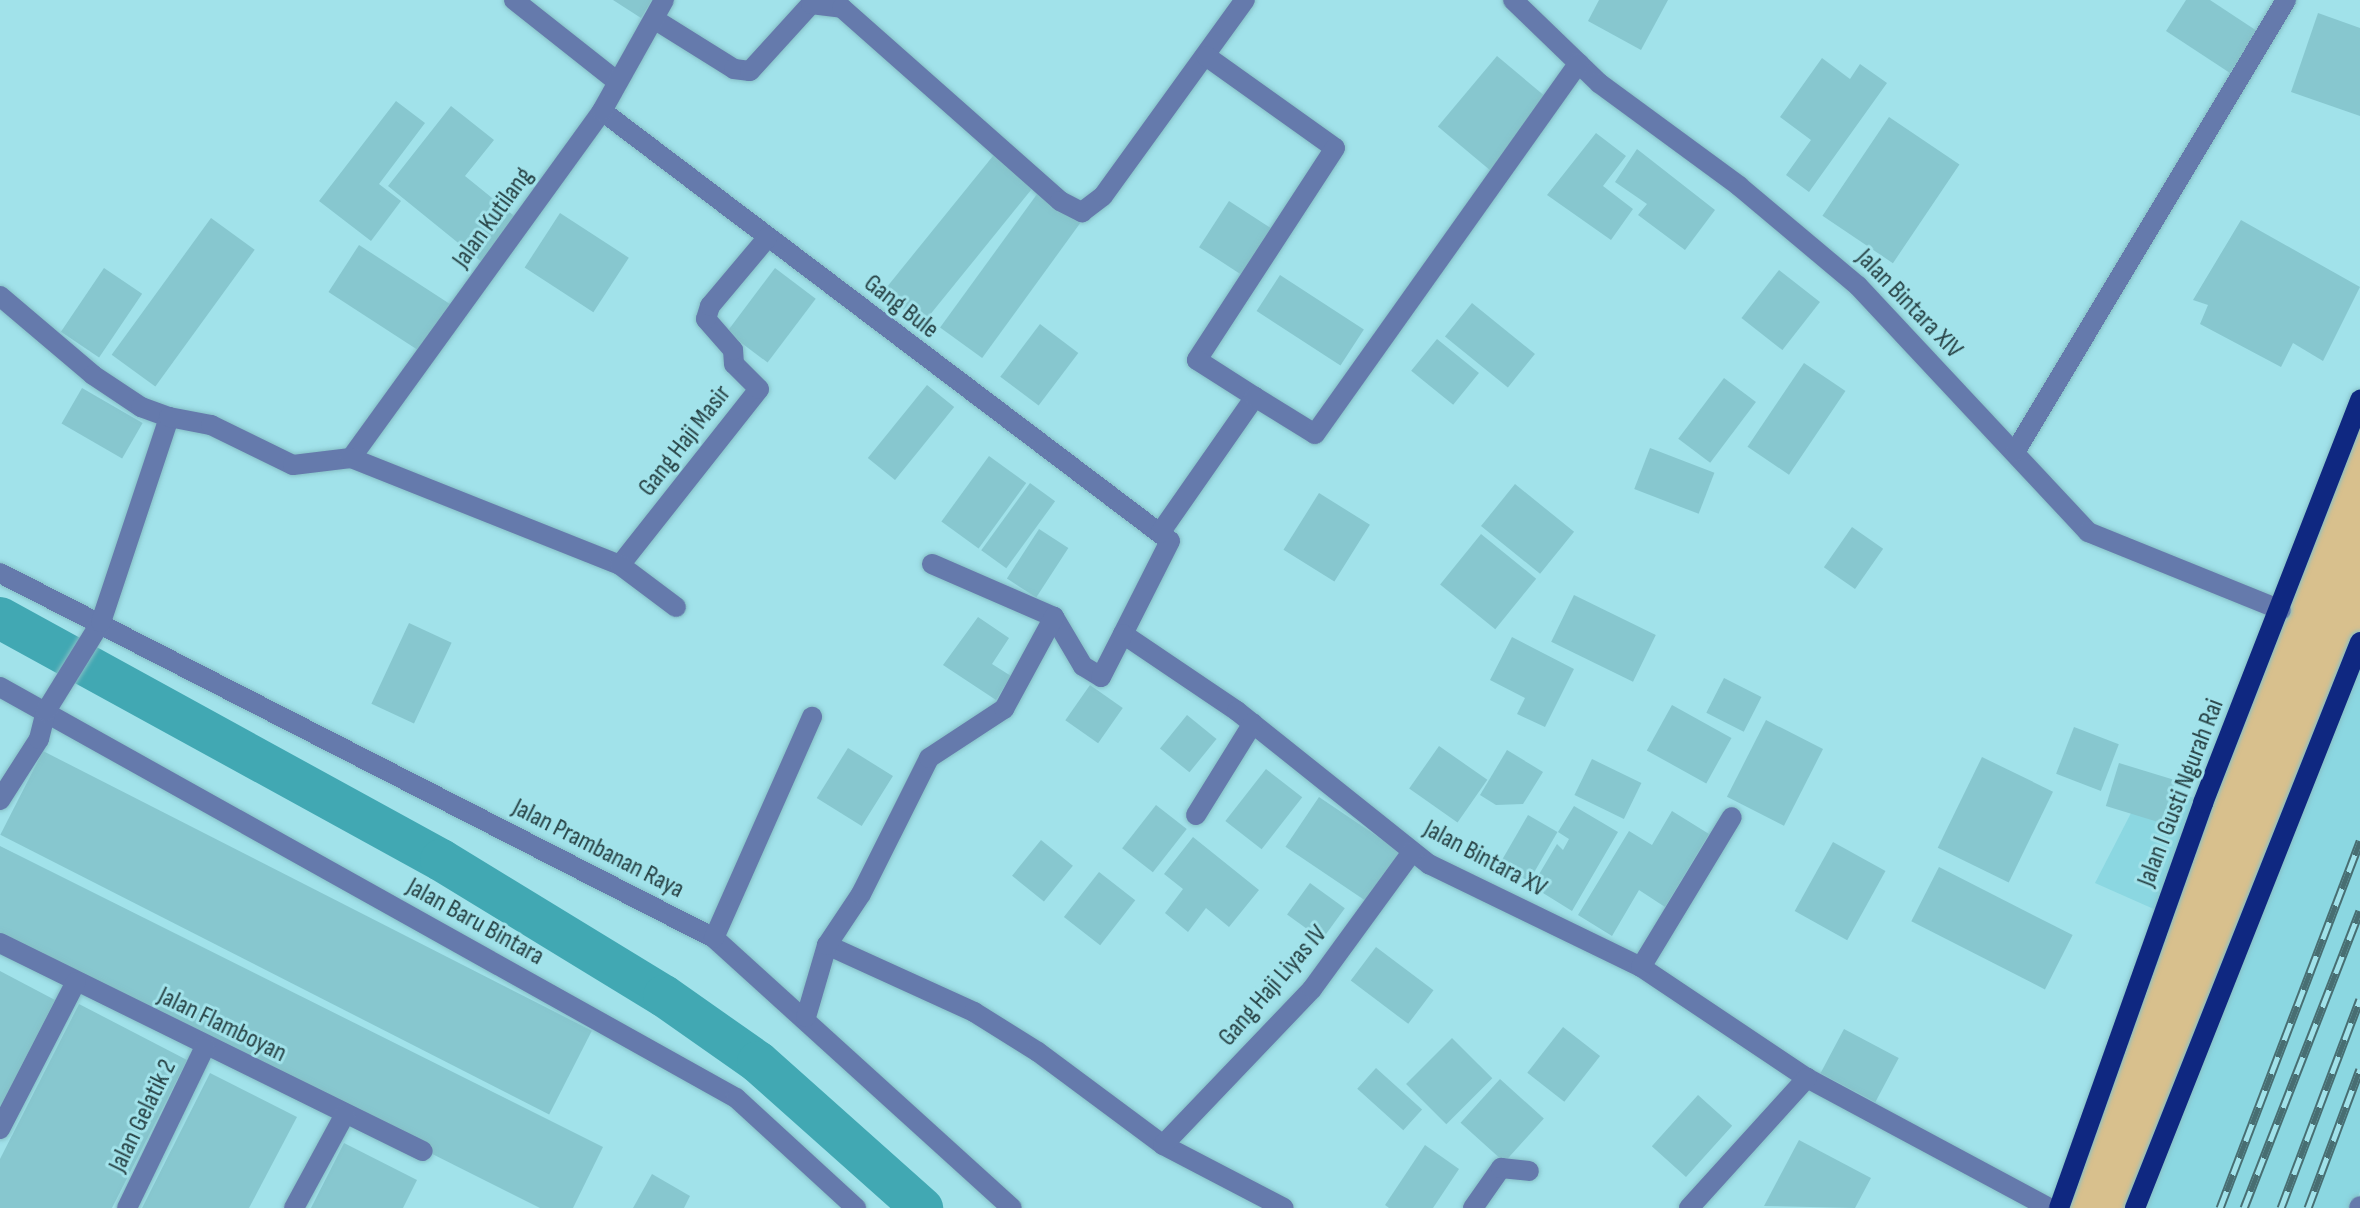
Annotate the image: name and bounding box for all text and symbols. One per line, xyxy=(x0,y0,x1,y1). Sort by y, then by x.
street label: Jalan Kutilang xyxy=(446,162,540,274)
street label: Jalan Bintara XIV xyxy=(1849,243,1969,365)
street label: Gang Bule xyxy=(857,268,945,346)
street label: Gang Haji Masir xyxy=(632,379,738,503)
street label: Jalan I Gusti Ngurah Rai xyxy=(2131,695,2231,891)
street label: Jalan Prambanan Raya xyxy=(507,792,689,906)
street label: Jalan Bintara XV xyxy=(1418,814,1552,904)
street label: Jalan Baru Bintara xyxy=(401,871,549,973)
street label: Gang Haji Liyas IV xyxy=(1212,919,1334,1053)
street label: Jalan Flamboyan xyxy=(153,981,291,1069)
street label: Jalan Gelatik 2 xyxy=(102,1055,184,1177)

